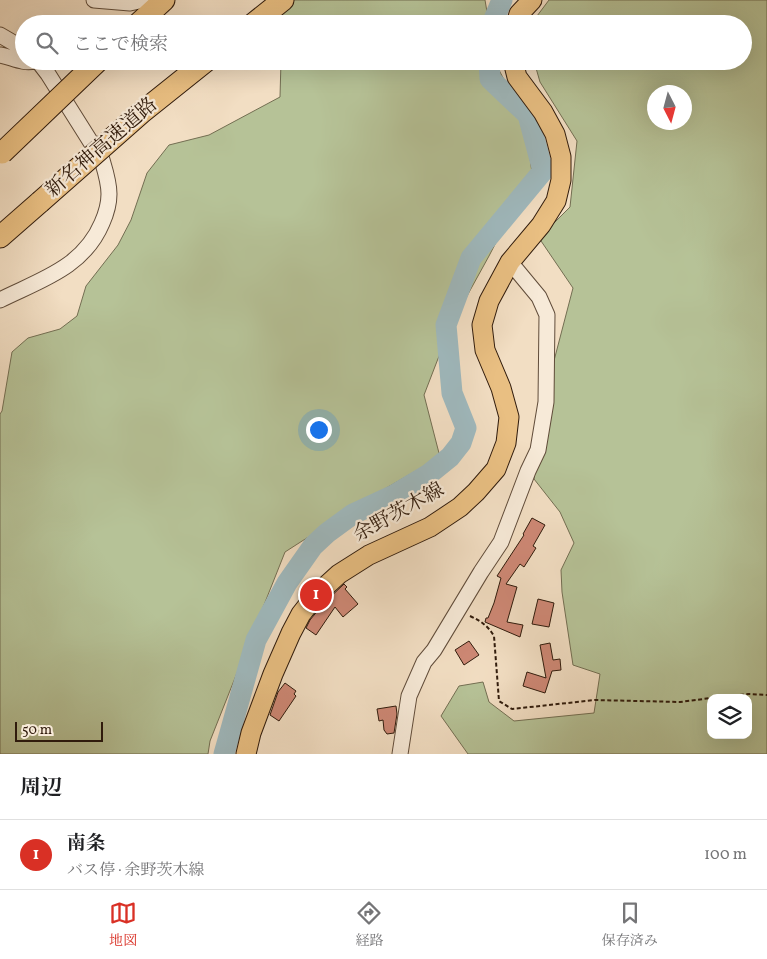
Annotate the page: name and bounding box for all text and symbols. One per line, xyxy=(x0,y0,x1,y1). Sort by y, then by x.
search box xyxy=(15,15,752,70)
icon: search xyxy=(33,29,61,57)
text: ここで検索 xyxy=(73,32,168,58)
north arrow xyxy=(647,85,692,130)
street label: 新名神高速道路 xyxy=(40,92,164,204)
your location xyxy=(306,417,332,443)
street label: 余野茨木線 xyxy=(348,477,450,549)
pin: 1 xyxy=(300,576,332,614)
map controls xyxy=(707,694,752,739)
button: layers xyxy=(707,694,752,739)
scale bar xyxy=(15,719,102,742)
text: 50 m xyxy=(22,721,52,740)
text: 周辺 xyxy=(20,774,62,803)
text: 南条 xyxy=(67,831,105,857)
text: 1 xyxy=(33,844,39,866)
text: 100 m xyxy=(704,844,747,866)
text: バス停 · 余野茨木線 xyxy=(67,860,205,882)
tab: 地図 xyxy=(109,899,137,951)
tab: 経路 xyxy=(355,899,383,951)
tab: 保存済み xyxy=(602,899,658,951)

